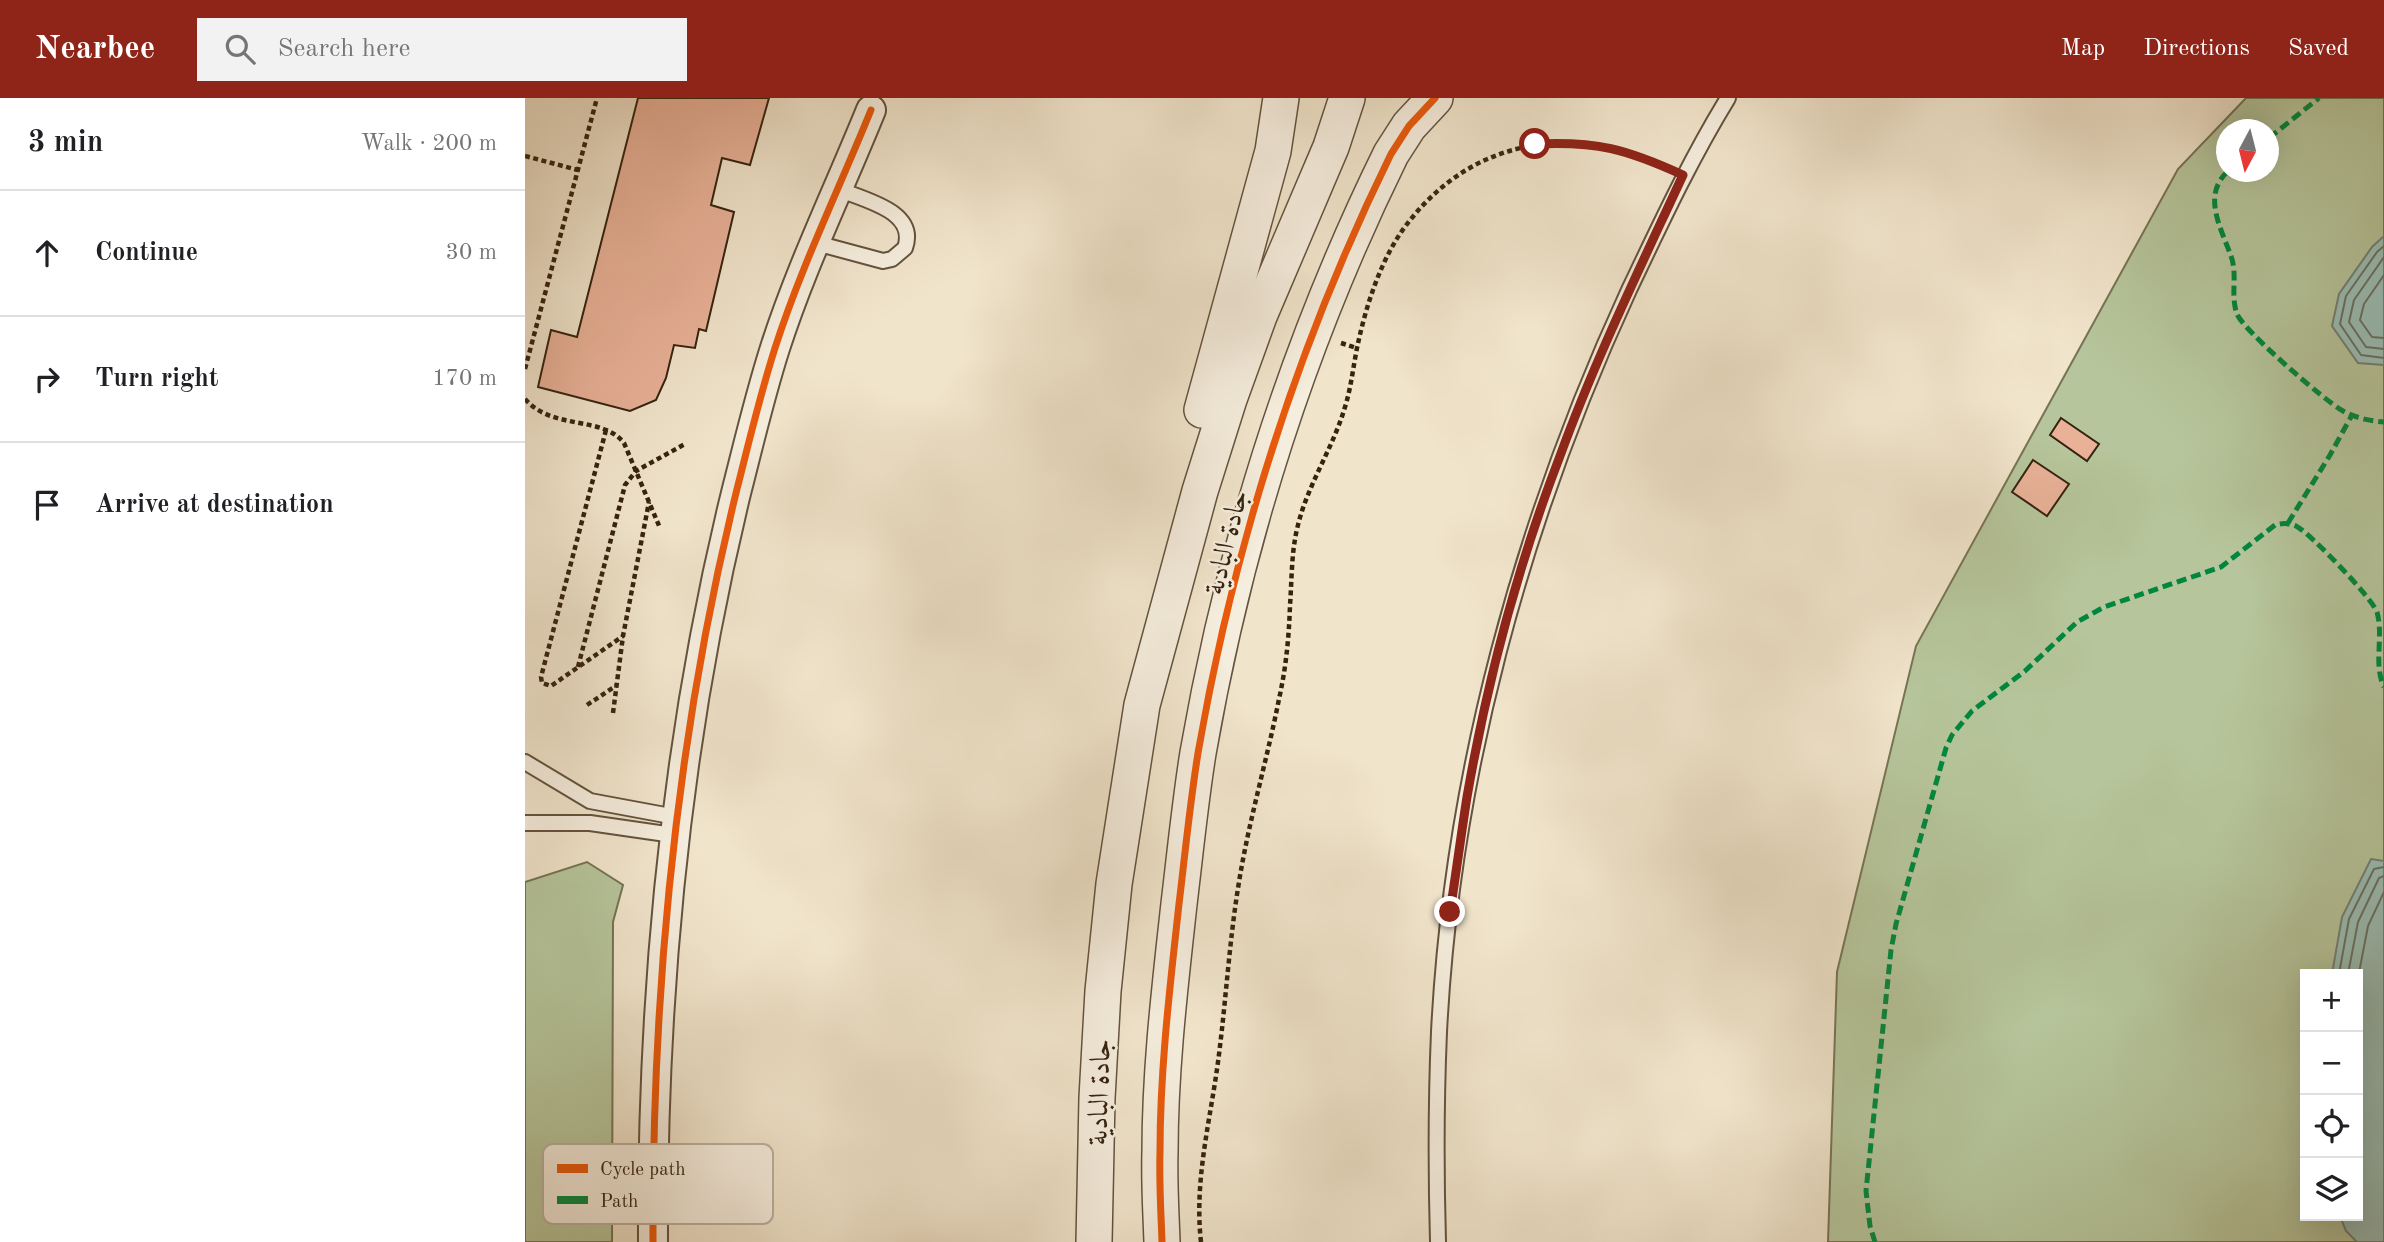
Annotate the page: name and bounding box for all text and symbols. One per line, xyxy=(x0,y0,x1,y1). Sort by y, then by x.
search box xyxy=(197,18,687,81)
icon: search xyxy=(221,30,259,68)
text: Nearbee xyxy=(35,33,155,66)
text: Search here xyxy=(277,36,411,62)
text: Map xyxy=(2061,37,2105,61)
text: Directions xyxy=(2143,37,2250,61)
text: Saved xyxy=(2288,37,2349,61)
north arrow xyxy=(2216,119,2279,182)
text: 3 min xyxy=(28,128,103,158)
route start xyxy=(1519,128,1550,159)
text: Walk · 200 m xyxy=(361,132,497,155)
icon: ahead xyxy=(28,234,66,272)
text: Continue xyxy=(95,240,198,266)
text: 30 m xyxy=(446,241,497,264)
icon: right xyxy=(28,360,66,398)
text: Turn right xyxy=(95,366,218,392)
text: 170 m xyxy=(432,367,497,390)
icon: arrive xyxy=(28,486,66,524)
street label: جادة البادية xyxy=(1201,487,1255,598)
text: Arrive at destination xyxy=(95,492,334,518)
route end xyxy=(1434,896,1465,927)
map controls xyxy=(2300,969,2363,1221)
button: + xyxy=(2300,969,2363,1032)
button: − xyxy=(2300,1032,2363,1095)
street label: جادة البادية xyxy=(1085,1038,1118,1146)
button: locate xyxy=(2300,1095,2363,1158)
legend xyxy=(543,1144,773,1224)
button: layers xyxy=(2300,1158,2363,1221)
text: Cycle path xyxy=(600,1161,686,1180)
text: Path xyxy=(600,1193,638,1212)

